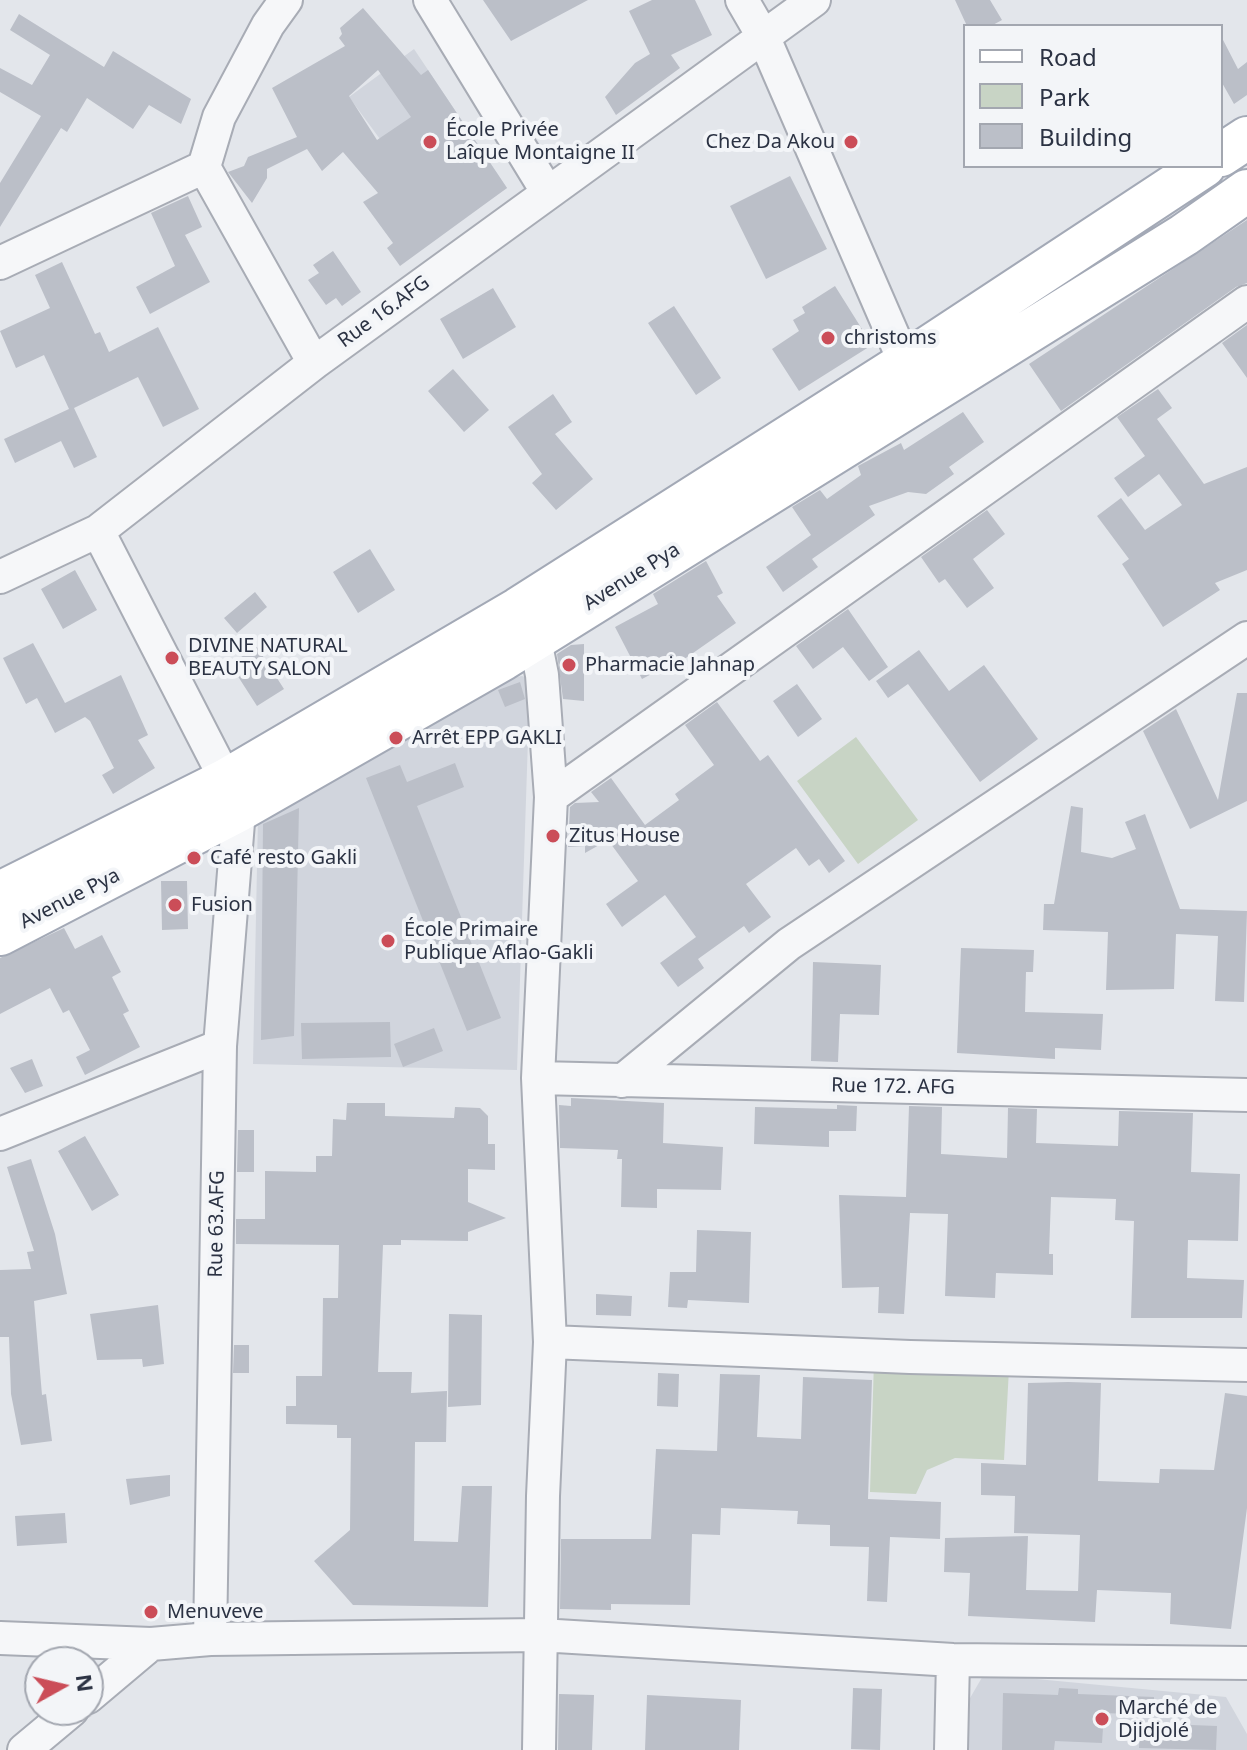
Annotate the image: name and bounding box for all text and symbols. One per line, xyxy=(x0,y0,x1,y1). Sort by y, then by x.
legend xyxy=(963,24,1223,168)
text: Road xyxy=(1039,40,1097,73)
text: Park xyxy=(1039,80,1090,113)
place label: École Privée Laîque Montaigne II xyxy=(446,118,635,165)
text: Building xyxy=(1039,120,1132,153)
place label: Chez Da Akou xyxy=(705,130,835,154)
marker: École Privée Laîque Montaigne II xyxy=(421,133,439,151)
marker: Chez Da Akou xyxy=(842,133,860,151)
street label: Rue 16.AFG xyxy=(334,271,434,353)
place label: christoms xyxy=(844,326,937,350)
marker: christoms xyxy=(819,329,837,347)
street label: Avenue Pya xyxy=(579,538,685,616)
place label: DIVINE NATURAL BEAUTY SALON xyxy=(188,634,348,681)
marker: DIVINE NATURAL BEAUTY SALON xyxy=(163,649,181,667)
place label: Pharmacie Jahnap xyxy=(585,653,755,677)
marker: Pharmacie Jahnap xyxy=(560,656,578,674)
place label: Arrêt EPP GAKLI xyxy=(412,726,562,750)
marker: Arrêt EPP GAKLI xyxy=(387,729,405,747)
place label: Zitus House xyxy=(569,824,680,848)
marker: Zitus House xyxy=(544,827,562,845)
place label: Café resto Gakli xyxy=(210,846,357,870)
marker: Café resto Gakli xyxy=(185,849,203,867)
street label: Avenue Pya xyxy=(16,864,124,934)
place label: Fusion xyxy=(191,893,253,917)
marker: Fusion xyxy=(166,896,184,914)
place label: École Primaire Publique Aflao-Gakli xyxy=(404,918,594,965)
marker: École Primaire Publique Aflao-Gakli xyxy=(379,932,397,950)
street label: Rue 172. AFG xyxy=(831,1074,955,1100)
street label: Rue 63.AFG xyxy=(204,1170,230,1278)
place label: Menuveve xyxy=(167,1600,264,1624)
marker: Menuveve xyxy=(142,1603,160,1621)
north arrow xyxy=(24,1646,104,1726)
text: N xyxy=(70,1672,102,1694)
place label: Marché de Djidjolé xyxy=(1118,1696,1217,1743)
marker: Marché de Djidjolé xyxy=(1093,1710,1111,1728)

